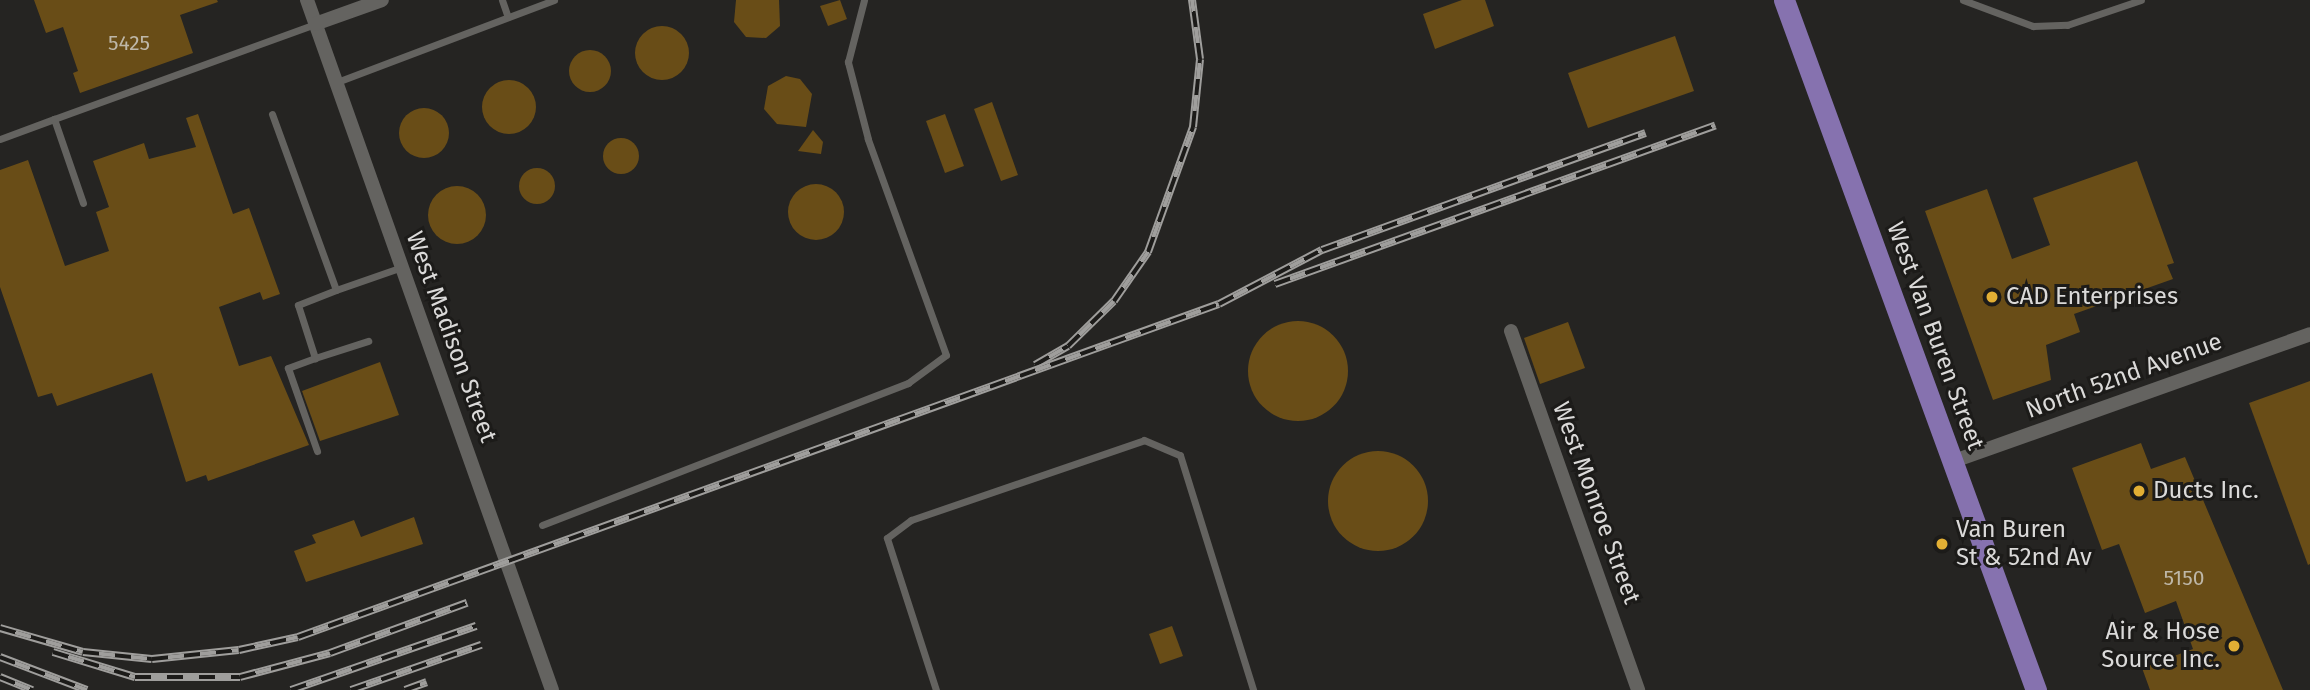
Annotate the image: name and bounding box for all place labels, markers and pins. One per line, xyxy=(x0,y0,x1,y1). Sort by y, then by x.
place label: CAD Enterprises xyxy=(2006,283,2178,311)
marker: CAD Enterprises xyxy=(1984,289,2000,305)
place label: Ducts Inc. xyxy=(2153,477,2259,505)
marker: Ducts Inc. xyxy=(2131,483,2147,499)
place label: Van Buren St & 52nd Av xyxy=(1956,516,2092,572)
marker: Van Buren St & 52nd Av xyxy=(1934,536,1950,552)
place label: Air & Hose Source Inc. xyxy=(2101,618,2220,674)
marker: Air & Hose Source Inc. xyxy=(2226,638,2242,654)

